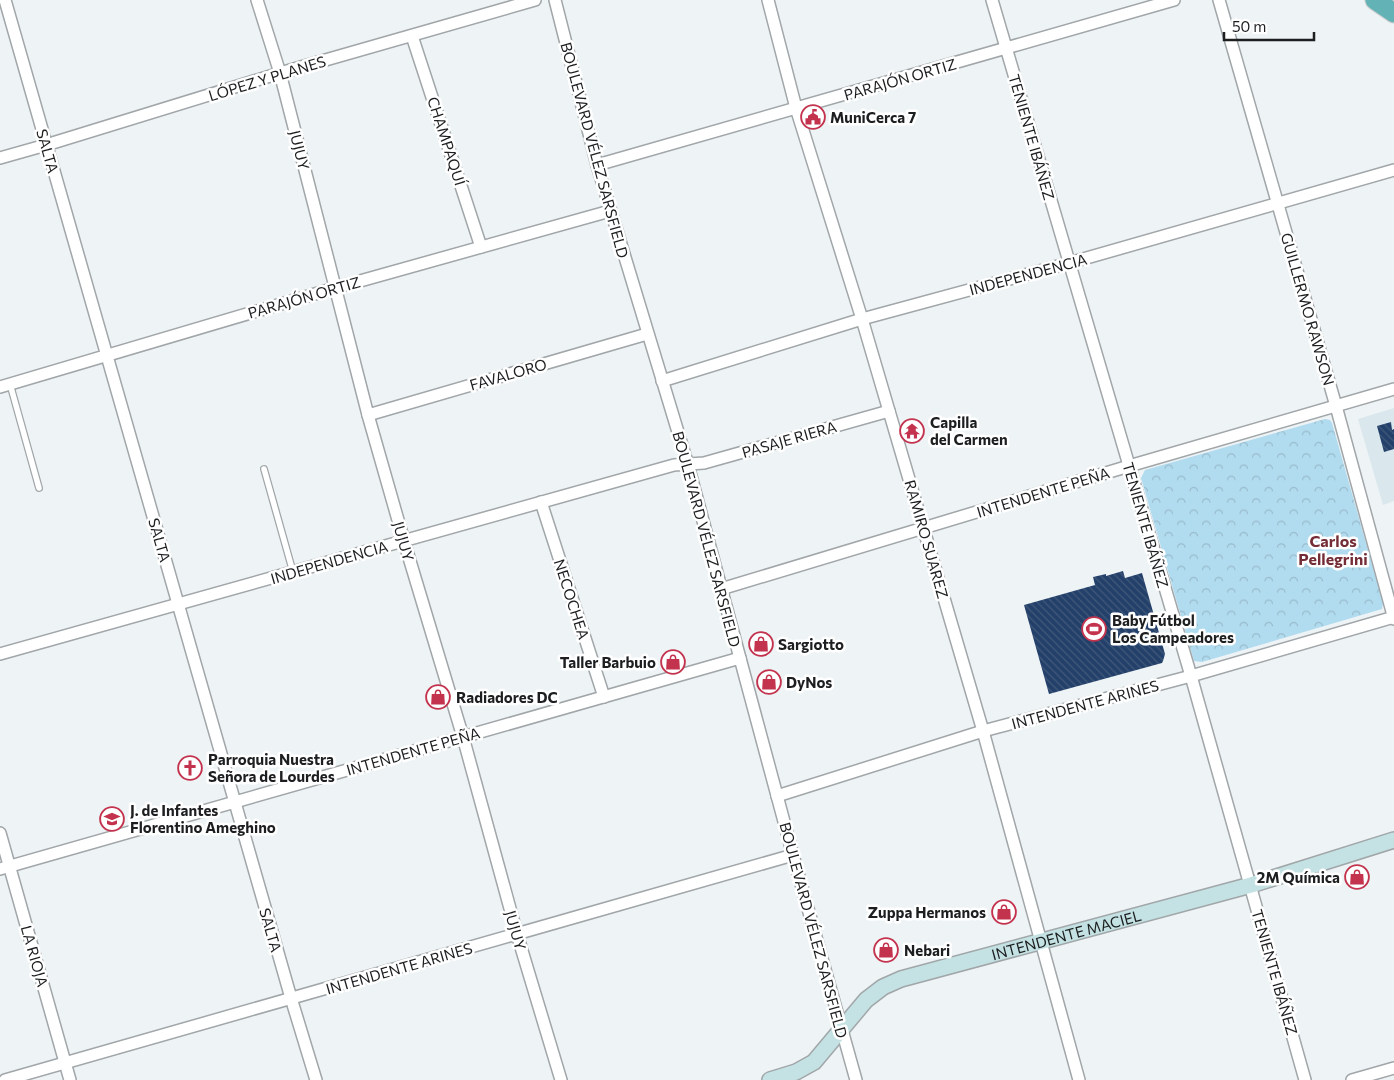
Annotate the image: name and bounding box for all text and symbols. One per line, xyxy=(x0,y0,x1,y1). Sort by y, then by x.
scale bar xyxy=(1224,10,1314,42)
text: 50 m xyxy=(1232,17,1266,35)
street label: BOULEVARD VÉLEZ SARSFIELD xyxy=(557,40,634,260)
street label: LÓPEZ Y PLANES xyxy=(206,51,328,104)
street label: PARAJÓN ORTIZ xyxy=(841,53,958,104)
street label: TENIENTE IBÁÑEZ xyxy=(1005,72,1060,202)
street label: CHAMPAQUÍ xyxy=(424,94,471,188)
public building icon: MuniCerca 7 xyxy=(800,104,826,130)
place label: MuniCerca 7 xyxy=(830,108,916,126)
street label: SALTA xyxy=(33,127,63,175)
street label: JUJUY xyxy=(286,128,314,172)
street label: GUILLERMO RAWSON xyxy=(1278,231,1338,387)
street label: INDEPENDENCIA xyxy=(967,250,1089,298)
street label: PARAJÓN ORTIZ xyxy=(245,271,362,322)
street label: FAVALORO xyxy=(467,354,549,394)
place label: Capilla del Carmen xyxy=(930,413,1008,448)
street label: PASAJE RIERA xyxy=(740,417,838,461)
temple icon: Capilla del Carmen xyxy=(899,418,925,444)
street label: BOULEVARD VÉLEZ SARSFIELD xyxy=(669,429,746,649)
street label: TENIENTE IBÁÑEZ xyxy=(1119,460,1174,590)
street label: INTENDENTE PEÑA xyxy=(974,463,1112,521)
street label: RAMIRO SUAREZ xyxy=(901,478,953,600)
street label: SALTA xyxy=(145,516,175,564)
street label: JUJUY xyxy=(390,519,418,563)
district label: Carlos Pellegrini xyxy=(1298,531,1368,568)
street label: INDEPENDENCIA xyxy=(268,537,390,587)
street label: NECOCHEA xyxy=(551,557,593,641)
place label: Baby Fútbol Los Campeadores xyxy=(1112,611,1234,646)
sports icon: Baby Fútbol Los Campeadores xyxy=(1081,616,1107,642)
shop icon: Sargiotto xyxy=(748,631,774,657)
place label: Sargiotto xyxy=(778,635,844,653)
shop icon: Taller Barbuio xyxy=(660,649,686,675)
place label: Taller Barbuio xyxy=(560,653,656,671)
shop icon: DyNos xyxy=(756,669,782,695)
place label: DyNos xyxy=(786,673,832,691)
street label: INTENDENTE ARINES xyxy=(1009,676,1161,732)
shop icon: Radiadores DC xyxy=(425,684,451,710)
place label: Radiadores DC xyxy=(456,688,558,706)
street label: INTENDENTE PEÑA xyxy=(344,723,482,779)
place label: Parroquia Nuestra Señora de Lourdes xyxy=(208,750,335,785)
church icon: Parroquia Nuestra Señora de Lourdes xyxy=(177,755,203,781)
place label: J. de Infantes Florentino Ameghino xyxy=(130,801,276,836)
school or university icon: J. de Infantes Florentino Ameghino xyxy=(99,806,125,832)
street label: BOULEVARD VÉLEZ SARSFIELD xyxy=(776,820,853,1040)
shop icon: 2M Química xyxy=(1344,864,1370,890)
place label: 2M Química xyxy=(1257,868,1340,886)
shop icon: Zuppa Hermanos xyxy=(991,899,1017,925)
place label: Zuppa Hermanos xyxy=(868,903,986,921)
street label: SALTA xyxy=(256,906,286,954)
street label: INTENDENTE MACIEL xyxy=(989,906,1144,963)
street label: TENIENTE IBÁÑEZ xyxy=(1248,907,1303,1037)
street label: JUJUY xyxy=(502,908,530,952)
street label: LA RIOJA xyxy=(18,923,52,989)
shop icon: Nebari xyxy=(873,937,899,963)
street label: INTENDENTE ARINES xyxy=(324,938,475,998)
place label: Nebari xyxy=(904,941,950,959)

